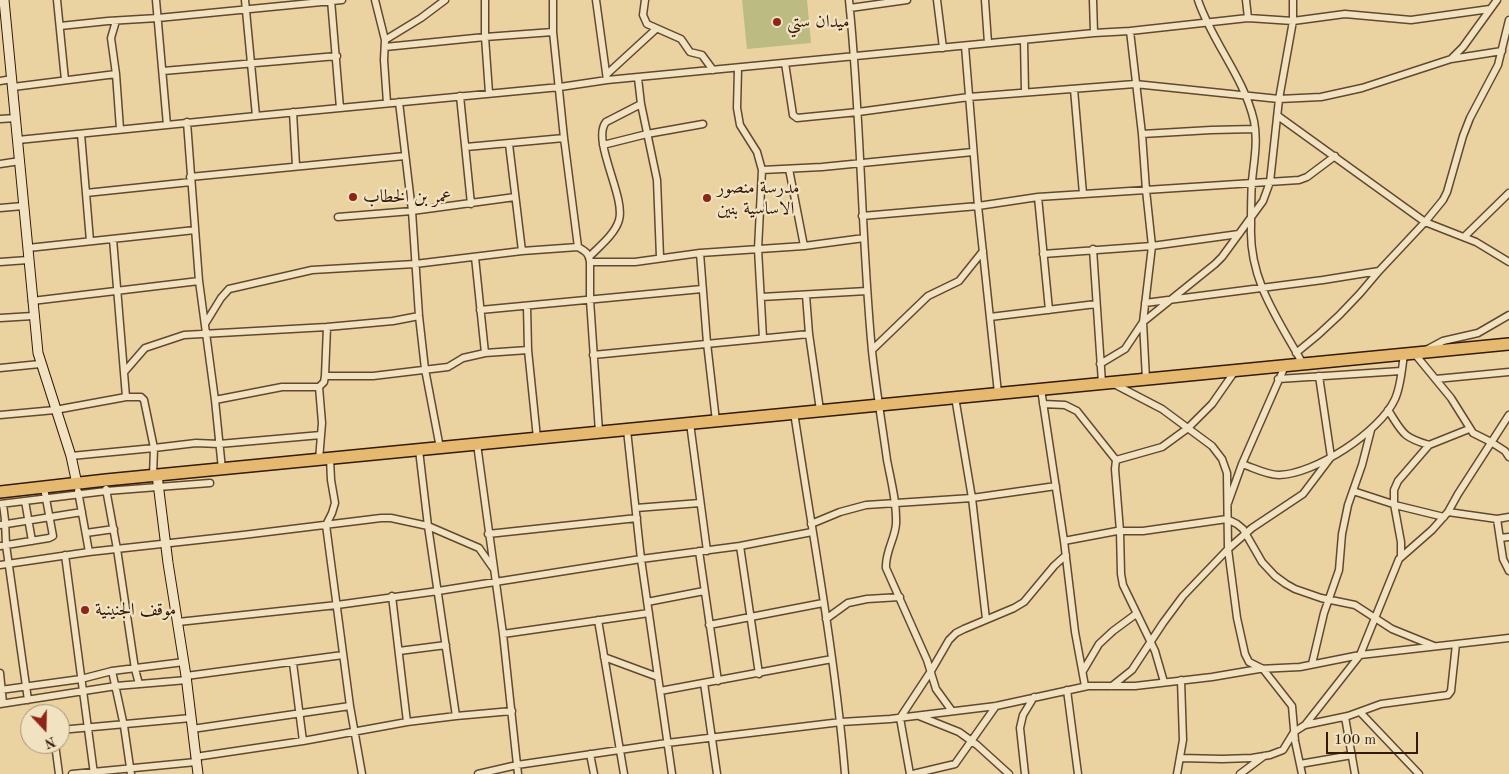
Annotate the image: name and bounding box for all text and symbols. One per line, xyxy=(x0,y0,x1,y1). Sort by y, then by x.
place label: ميدان ستي xyxy=(787,11,849,33)
marker: ميدان ستي xyxy=(771,16,783,28)
place label: مدرسة منصور الاساسية بنين xyxy=(717,177,800,220)
place label: عمر بن الخطاب xyxy=(363,186,451,208)
marker: عمر بن الخطاب xyxy=(347,191,359,203)
marker: مدرسة منصور الاساسية بنين xyxy=(701,192,713,204)
place label: موقف الجنينية xyxy=(95,599,176,621)
marker: موقف الجنينية xyxy=(79,604,91,616)
north arrow xyxy=(20,704,70,754)
scale bar xyxy=(1329,722,1422,754)
text: 100 m xyxy=(1334,733,1376,748)
text: N xyxy=(43,734,58,751)

